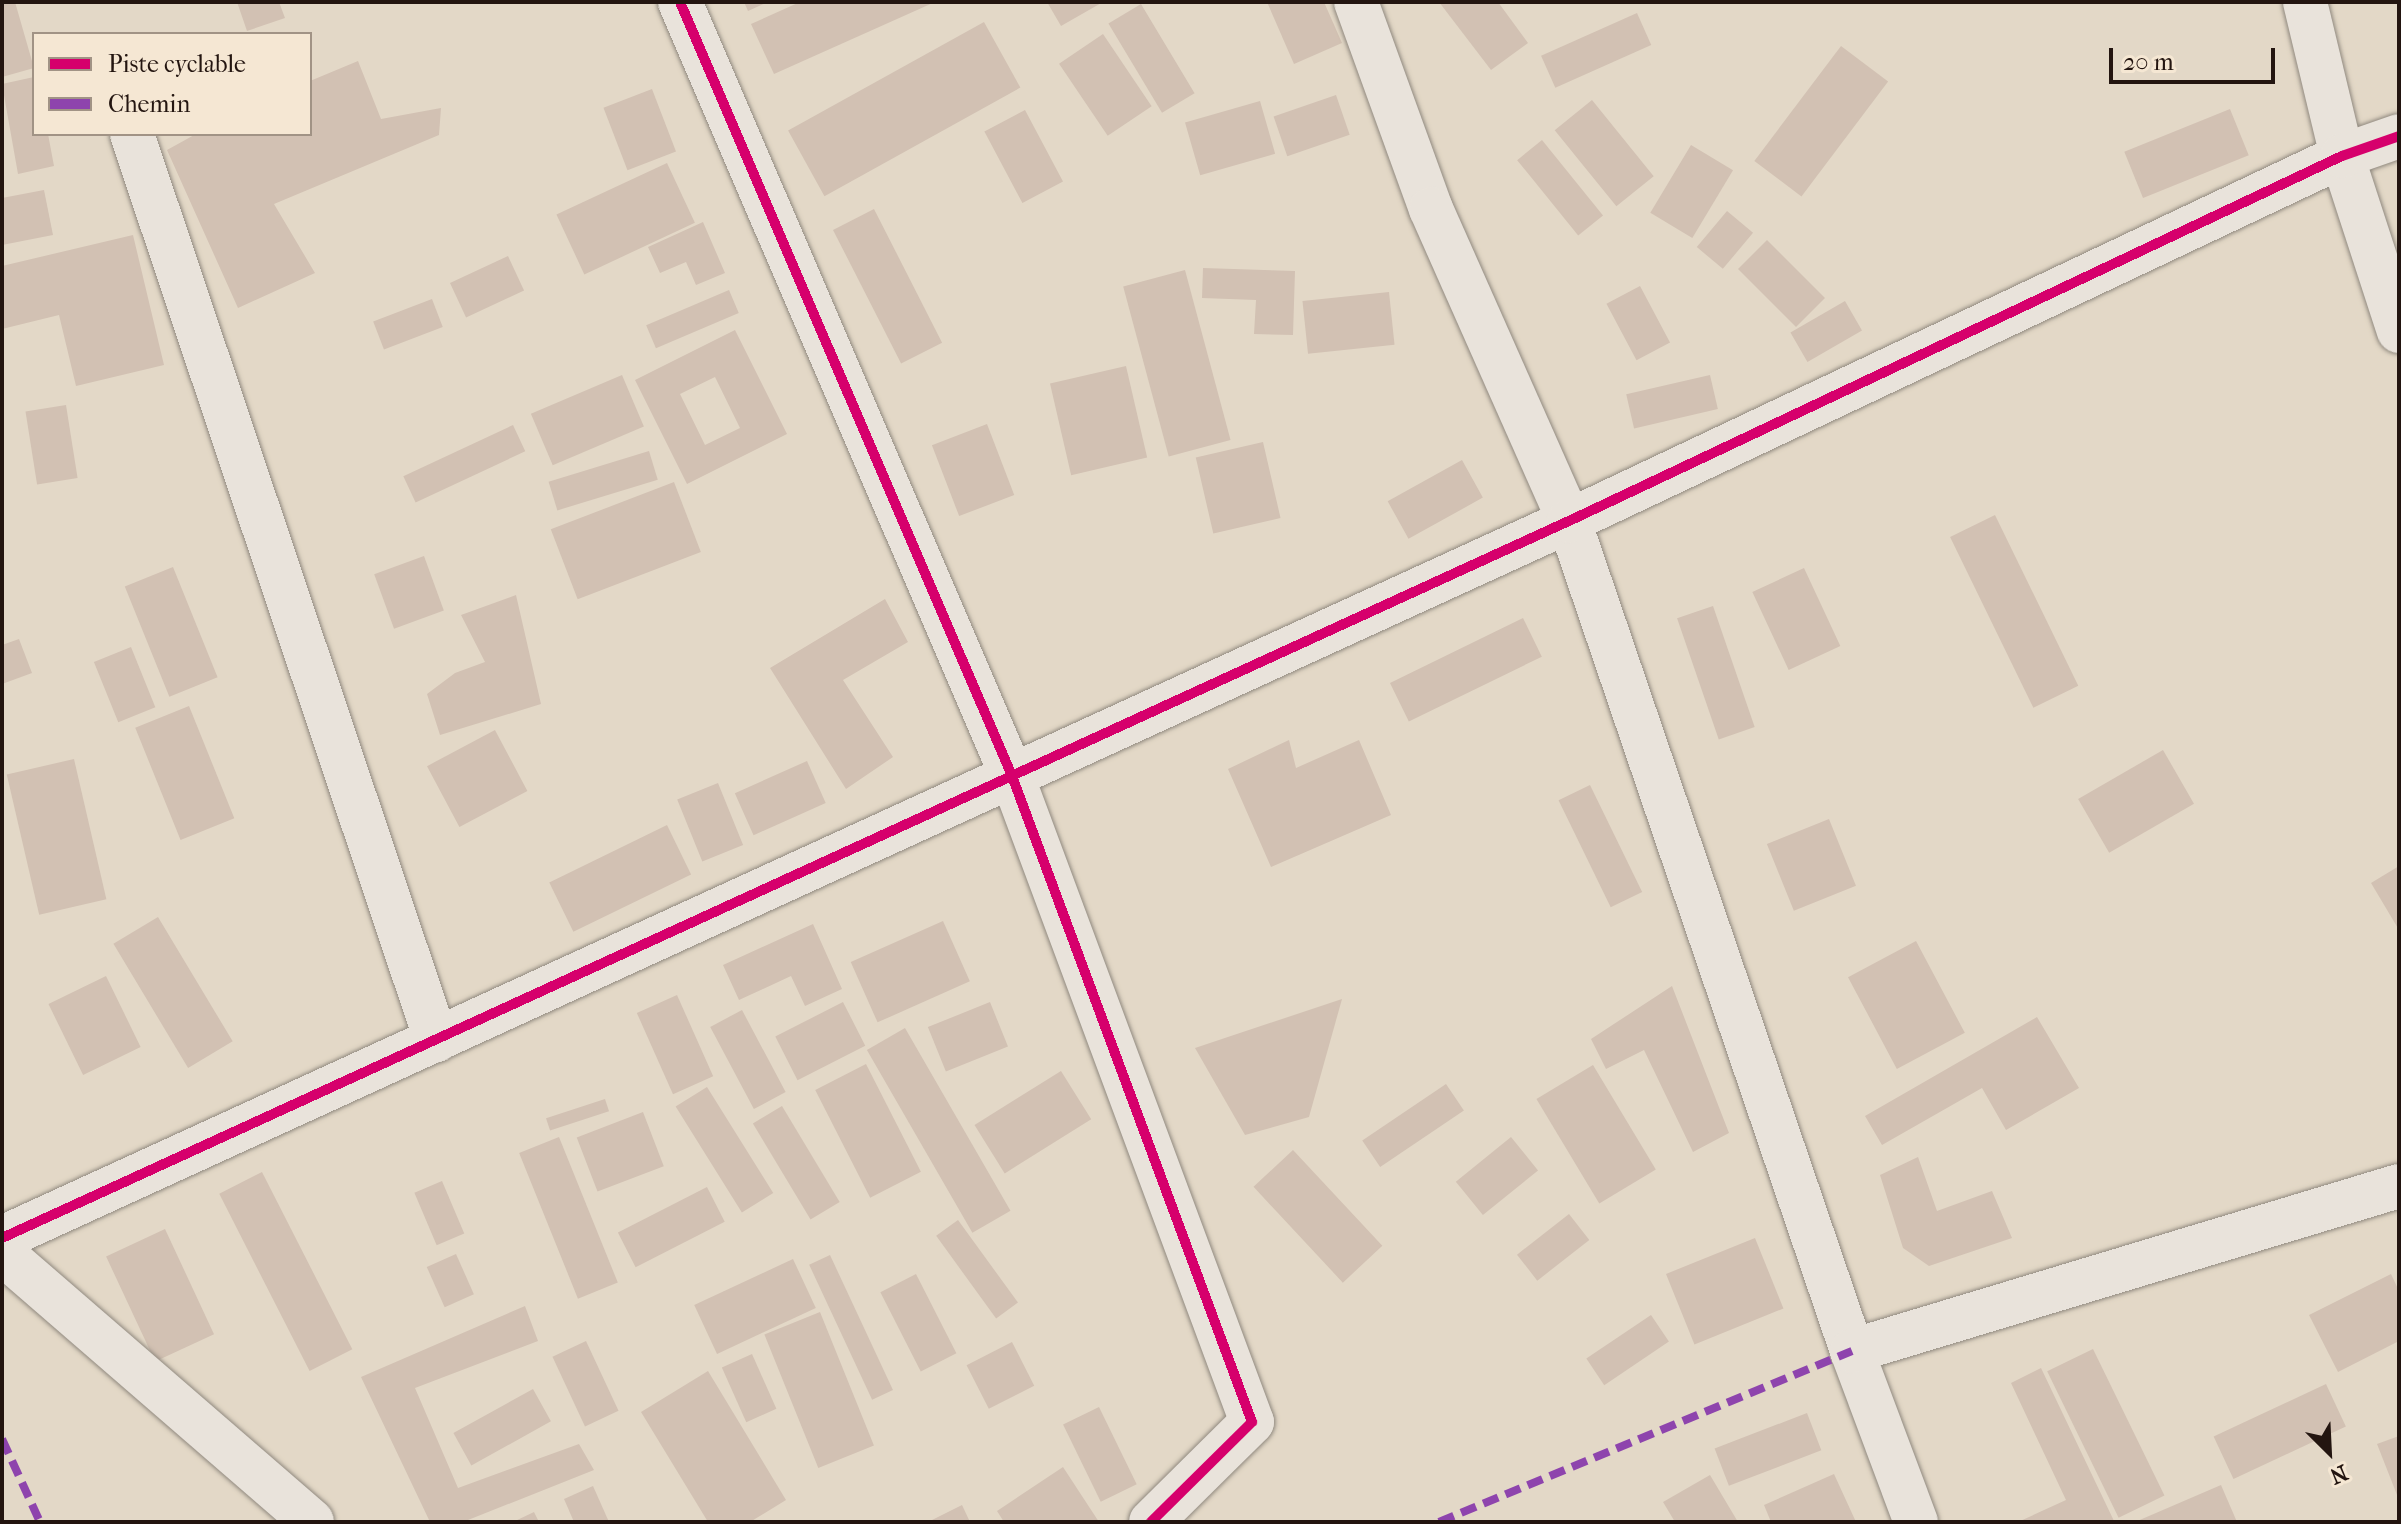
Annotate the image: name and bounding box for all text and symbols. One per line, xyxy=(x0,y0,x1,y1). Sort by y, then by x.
legend xyxy=(32,32,312,136)
scale bar xyxy=(2113,32,2279,82)
text: 20 m xyxy=(2123,48,2174,76)
text: Piste cyclable xyxy=(108,50,246,78)
text: Chemin xyxy=(108,90,190,118)
north arrow xyxy=(2289,1412,2369,1492)
text: N xyxy=(2326,1459,2352,1489)

